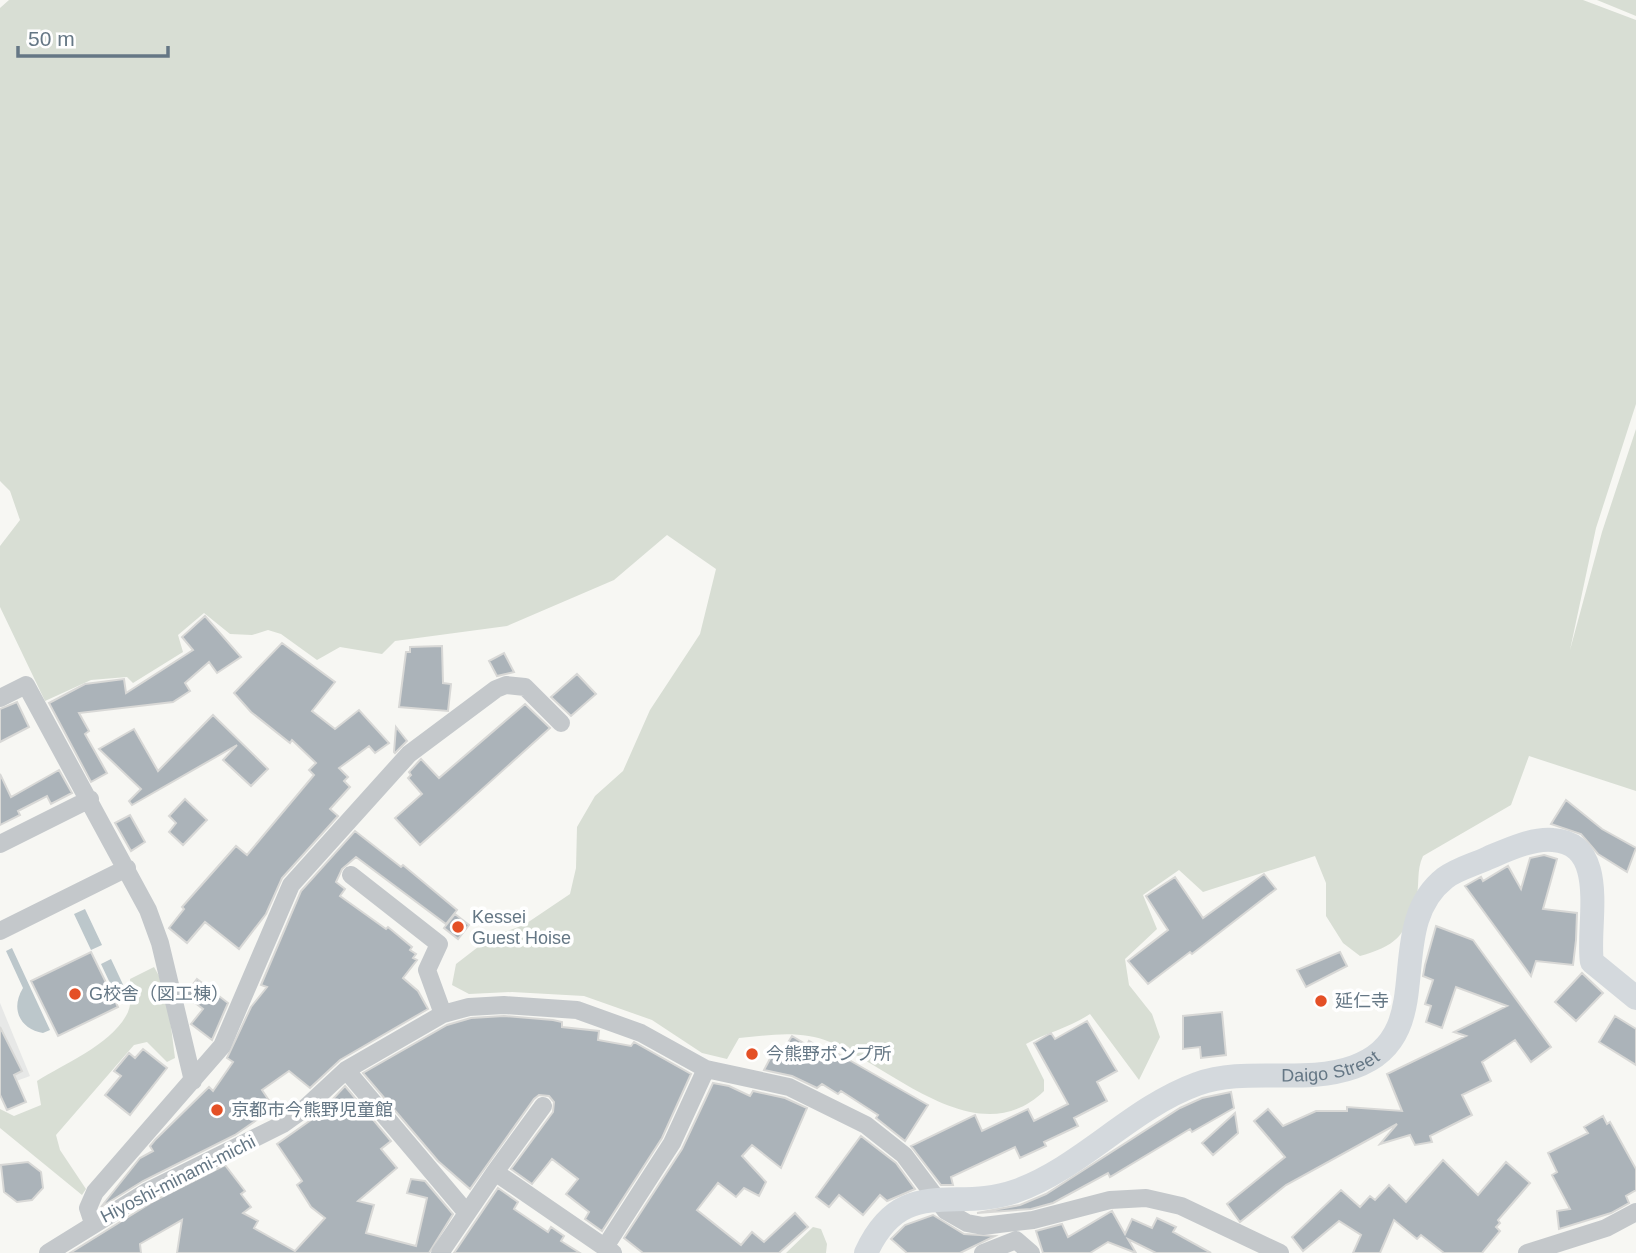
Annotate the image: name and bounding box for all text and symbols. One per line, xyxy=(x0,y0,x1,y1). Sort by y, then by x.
scale bar xyxy=(18,14,168,58)
text: 50 m xyxy=(28,27,75,50)
place label: Kessei Guest Hoise xyxy=(472,907,571,948)
marker: Kessei Guest Hoise xyxy=(450,919,466,935)
place label: G校舎（図工棟） xyxy=(89,984,229,1004)
marker: G校舎（図工棟） xyxy=(67,986,83,1002)
place label: 延仁寺 xyxy=(1335,991,1389,1011)
marker: 延仁寺 xyxy=(1313,993,1329,1009)
place label: 今熊野ポンプ所 xyxy=(766,1044,891,1064)
marker: 今熊野ポンプ所 xyxy=(744,1046,760,1062)
street label: Daigo Street xyxy=(1281,1047,1383,1086)
place label: 京都市今熊野児童館 xyxy=(231,1100,393,1120)
marker: 京都市今熊野児童館 xyxy=(209,1102,225,1118)
street label: Hiyoshi-minami-michi xyxy=(97,1131,259,1227)

